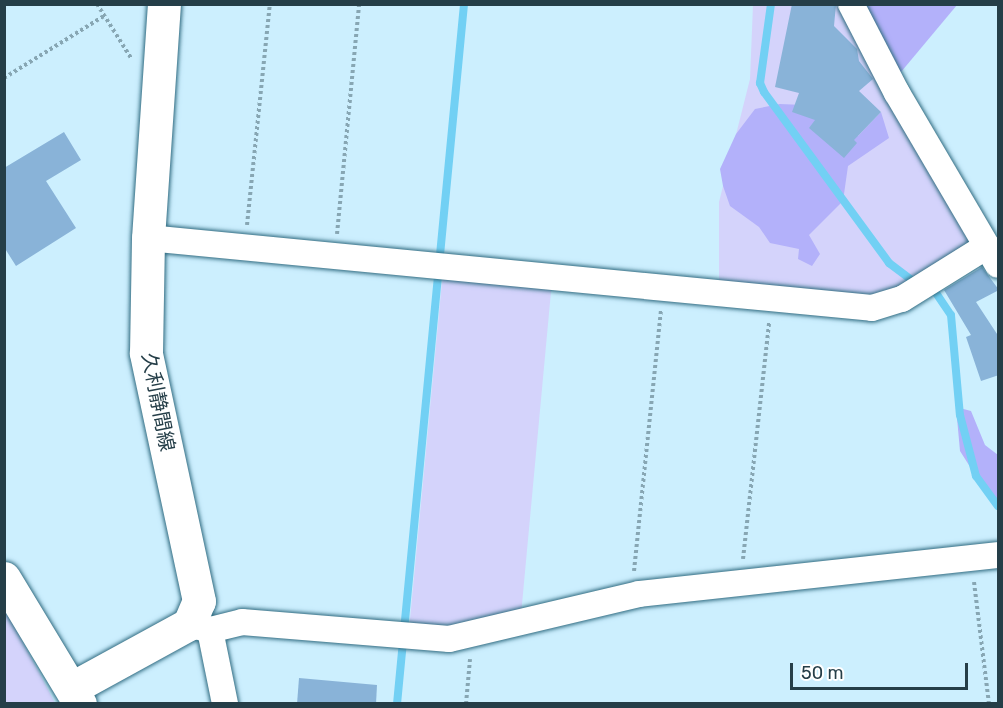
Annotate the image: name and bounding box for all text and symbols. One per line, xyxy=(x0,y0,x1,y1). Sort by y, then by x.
street label: 久利静間線 xyxy=(137,351,179,453)
scale bar xyxy=(793,651,972,689)
text: 50 m xyxy=(801,662,844,684)

